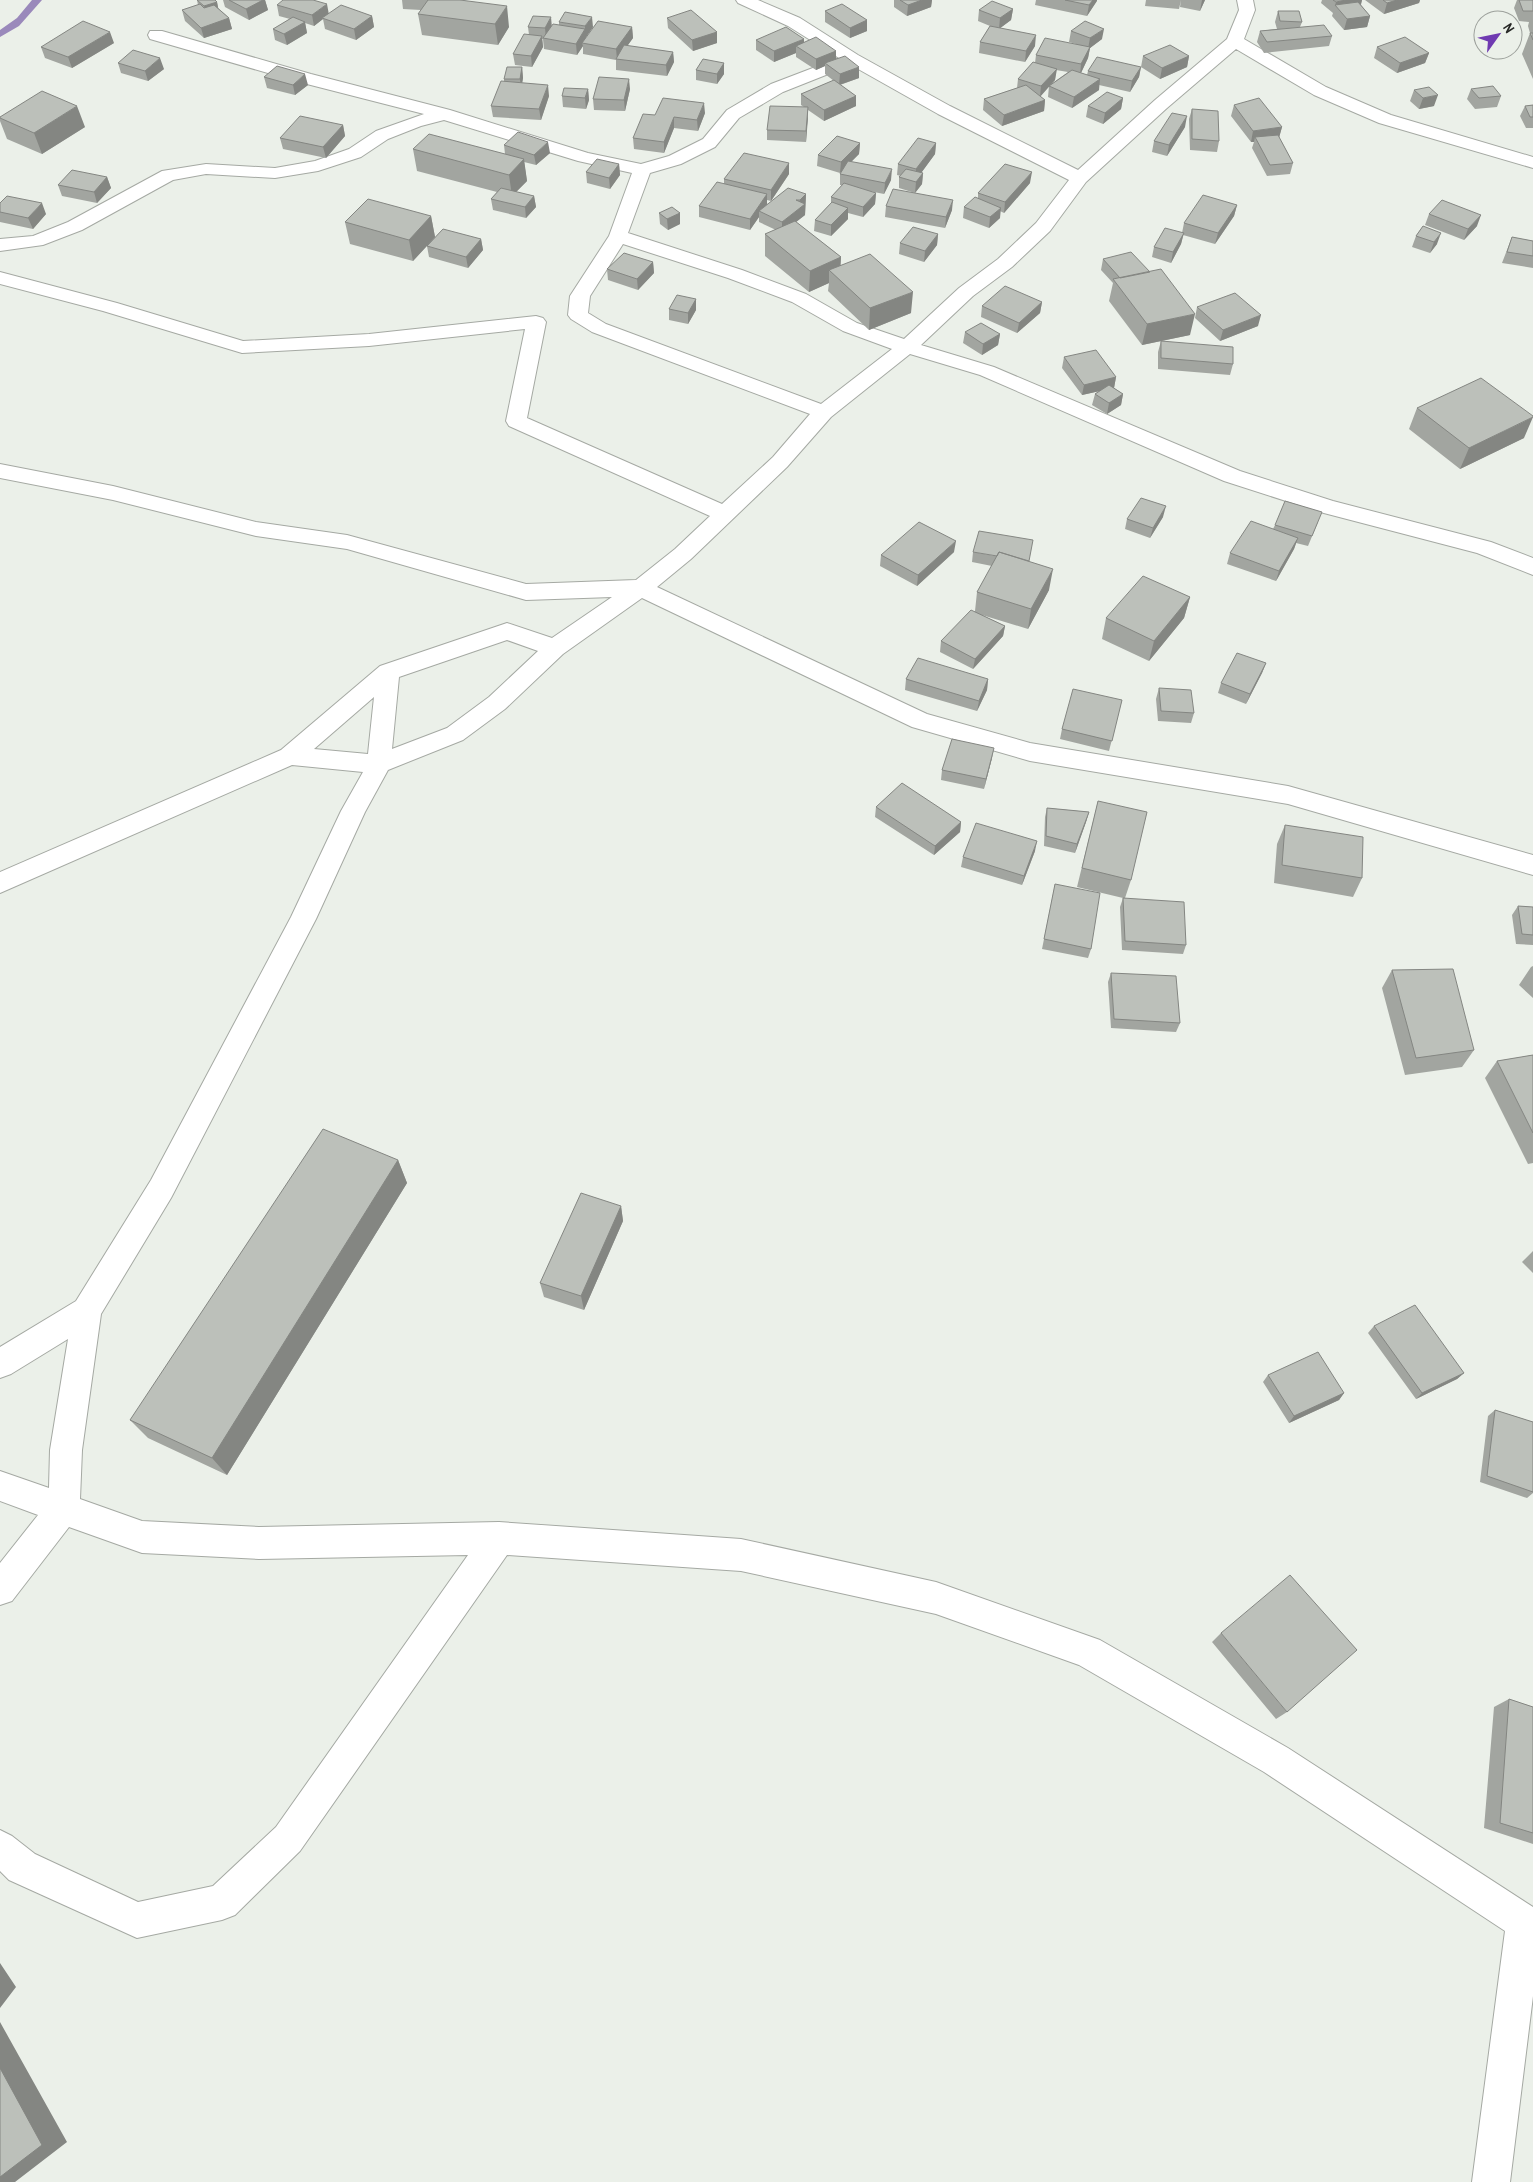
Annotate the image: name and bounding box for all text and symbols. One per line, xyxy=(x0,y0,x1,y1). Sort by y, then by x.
north arrow xyxy=(1473,10,1523,60)
text: N xyxy=(1499,20,1519,36)

